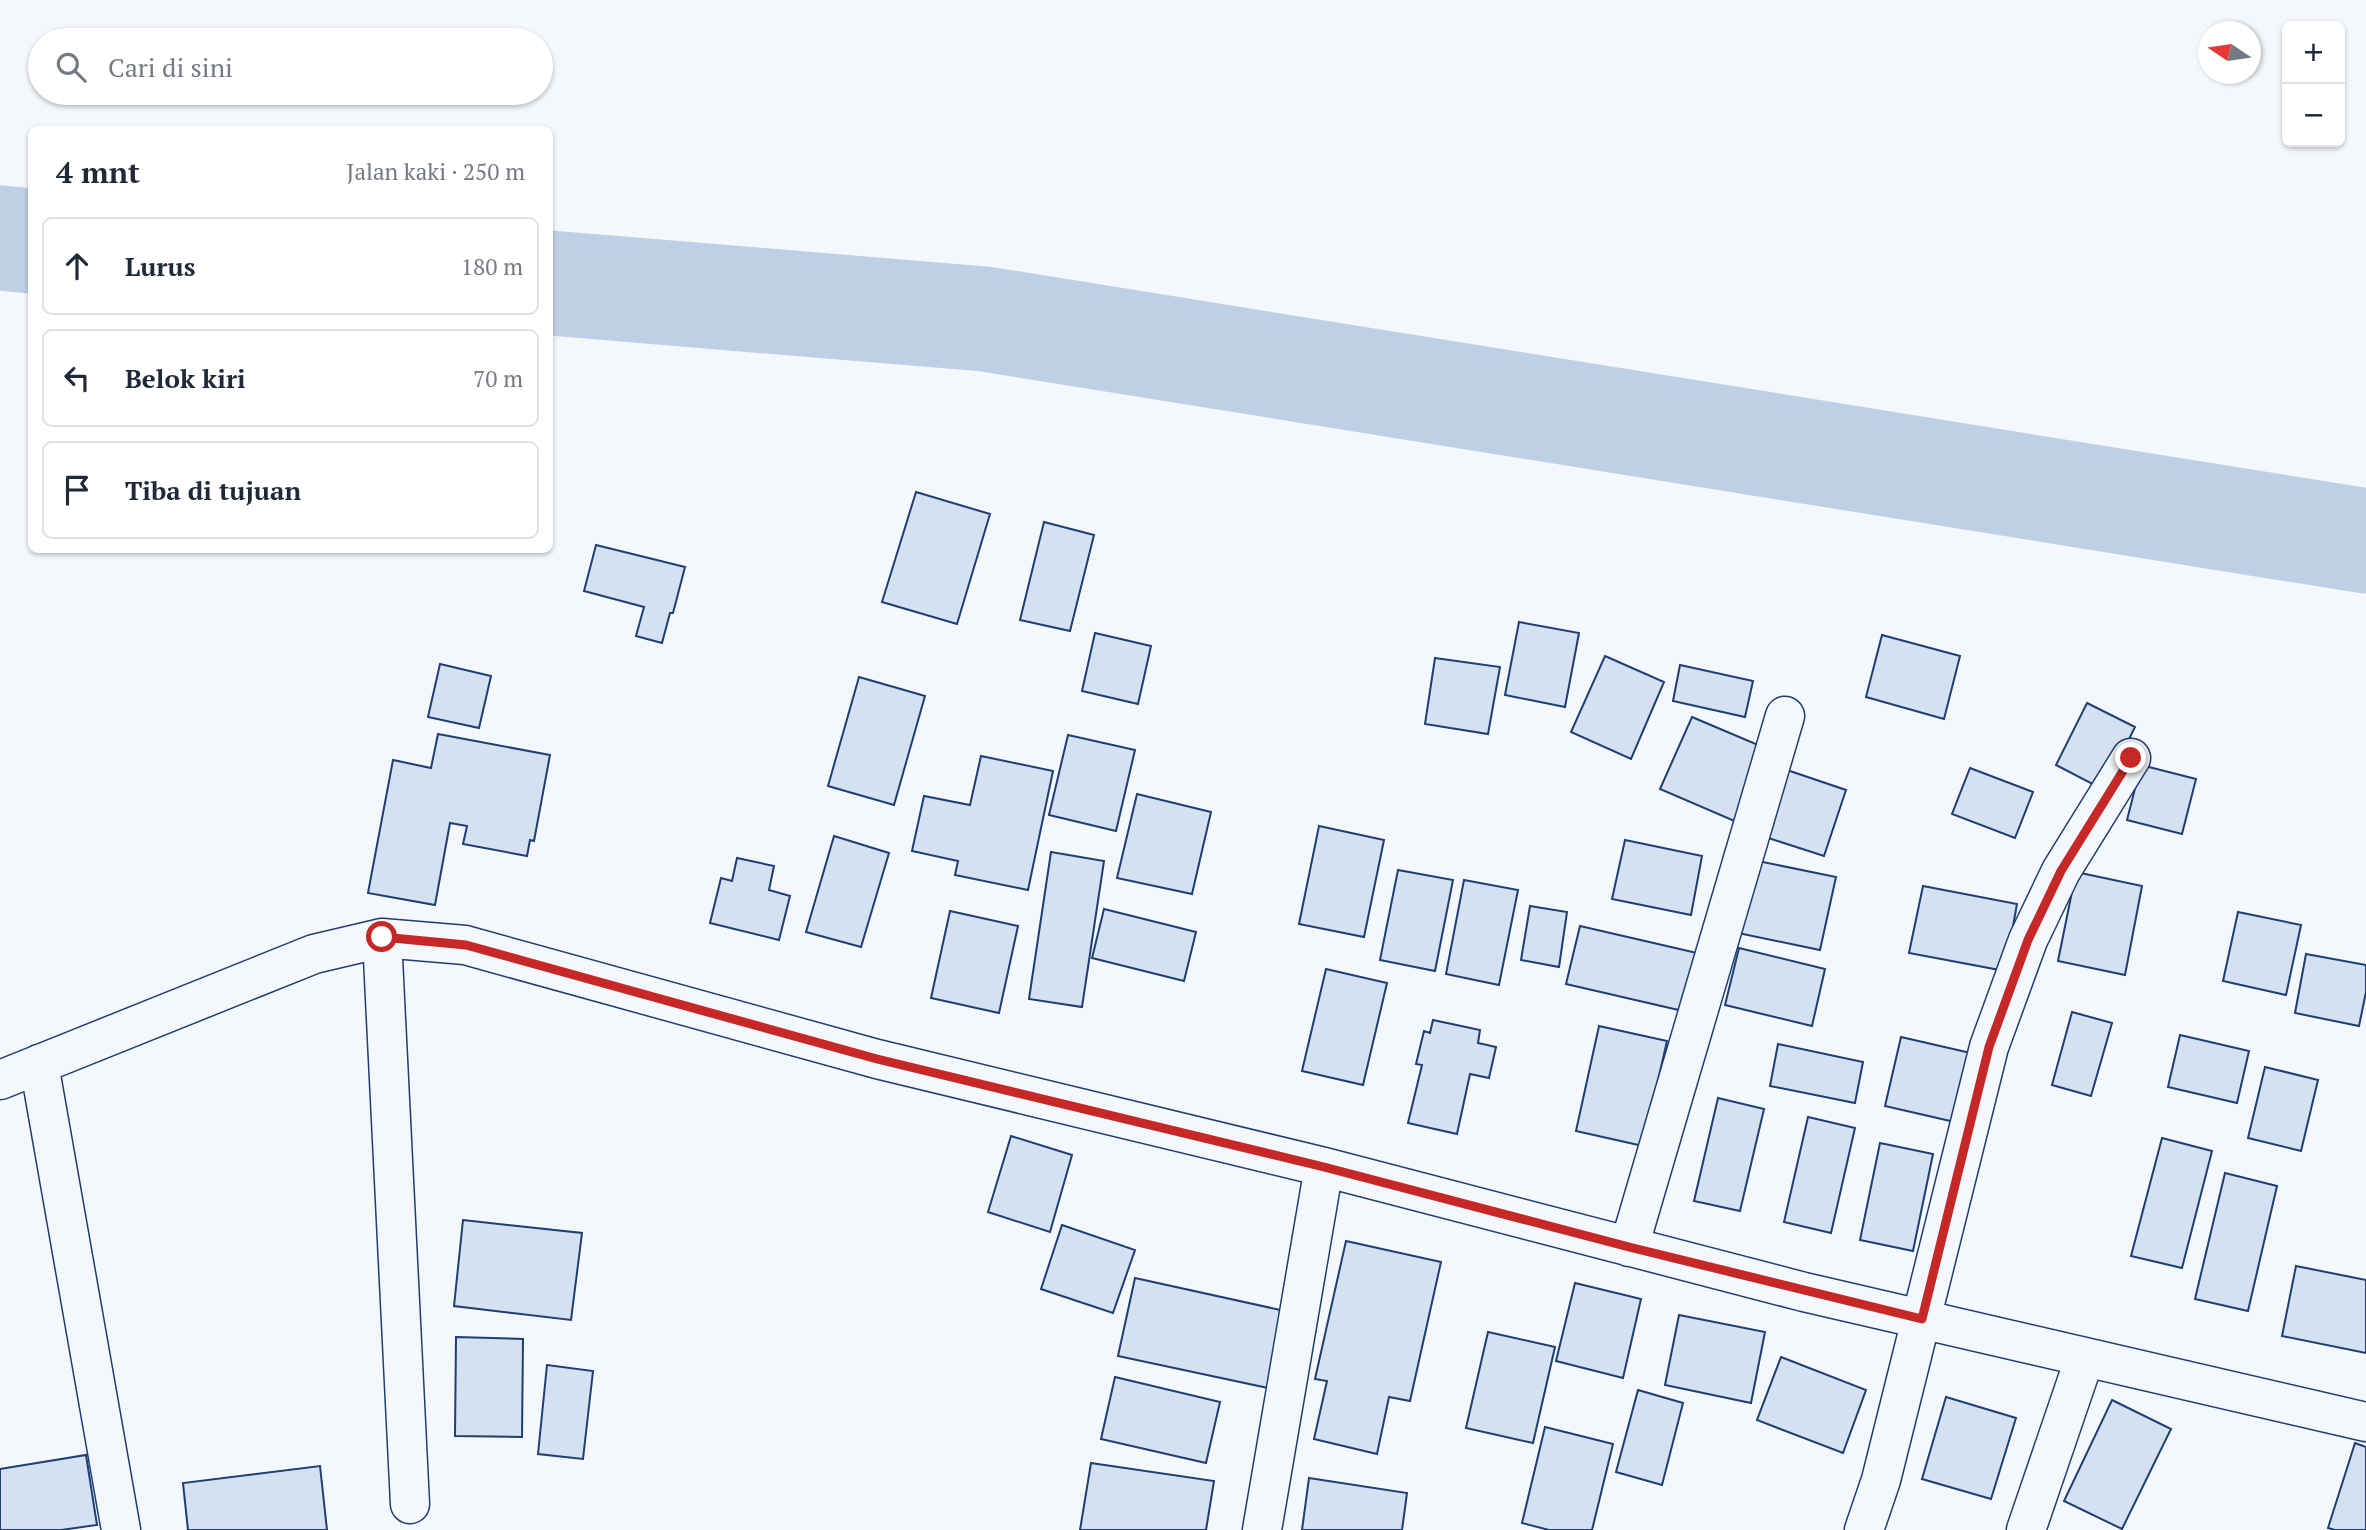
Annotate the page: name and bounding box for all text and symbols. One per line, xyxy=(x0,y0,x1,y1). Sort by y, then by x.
north arrow xyxy=(2198,21,2261,84)
map controls xyxy=(2282,21,2345,147)
button: + xyxy=(2282,21,2345,84)
search box xyxy=(28,28,553,105)
icon: search xyxy=(52,48,90,86)
text: Cari di sini xyxy=(108,50,233,84)
button: − xyxy=(2282,84,2345,147)
text: 4 mnt xyxy=(56,152,140,192)
text: Jalan kaki · 250 m xyxy=(347,156,525,187)
icon: ahead xyxy=(58,247,96,285)
text: Lurus xyxy=(125,249,195,283)
text: 180 m xyxy=(461,251,523,282)
icon: left xyxy=(58,359,96,397)
text: Belok kiri xyxy=(125,361,246,395)
text: 70 m xyxy=(473,363,523,394)
icon: arrive xyxy=(58,471,96,509)
text: Tiba di tujuan xyxy=(125,473,301,507)
route end xyxy=(2115,742,2146,773)
route start xyxy=(366,921,397,952)

